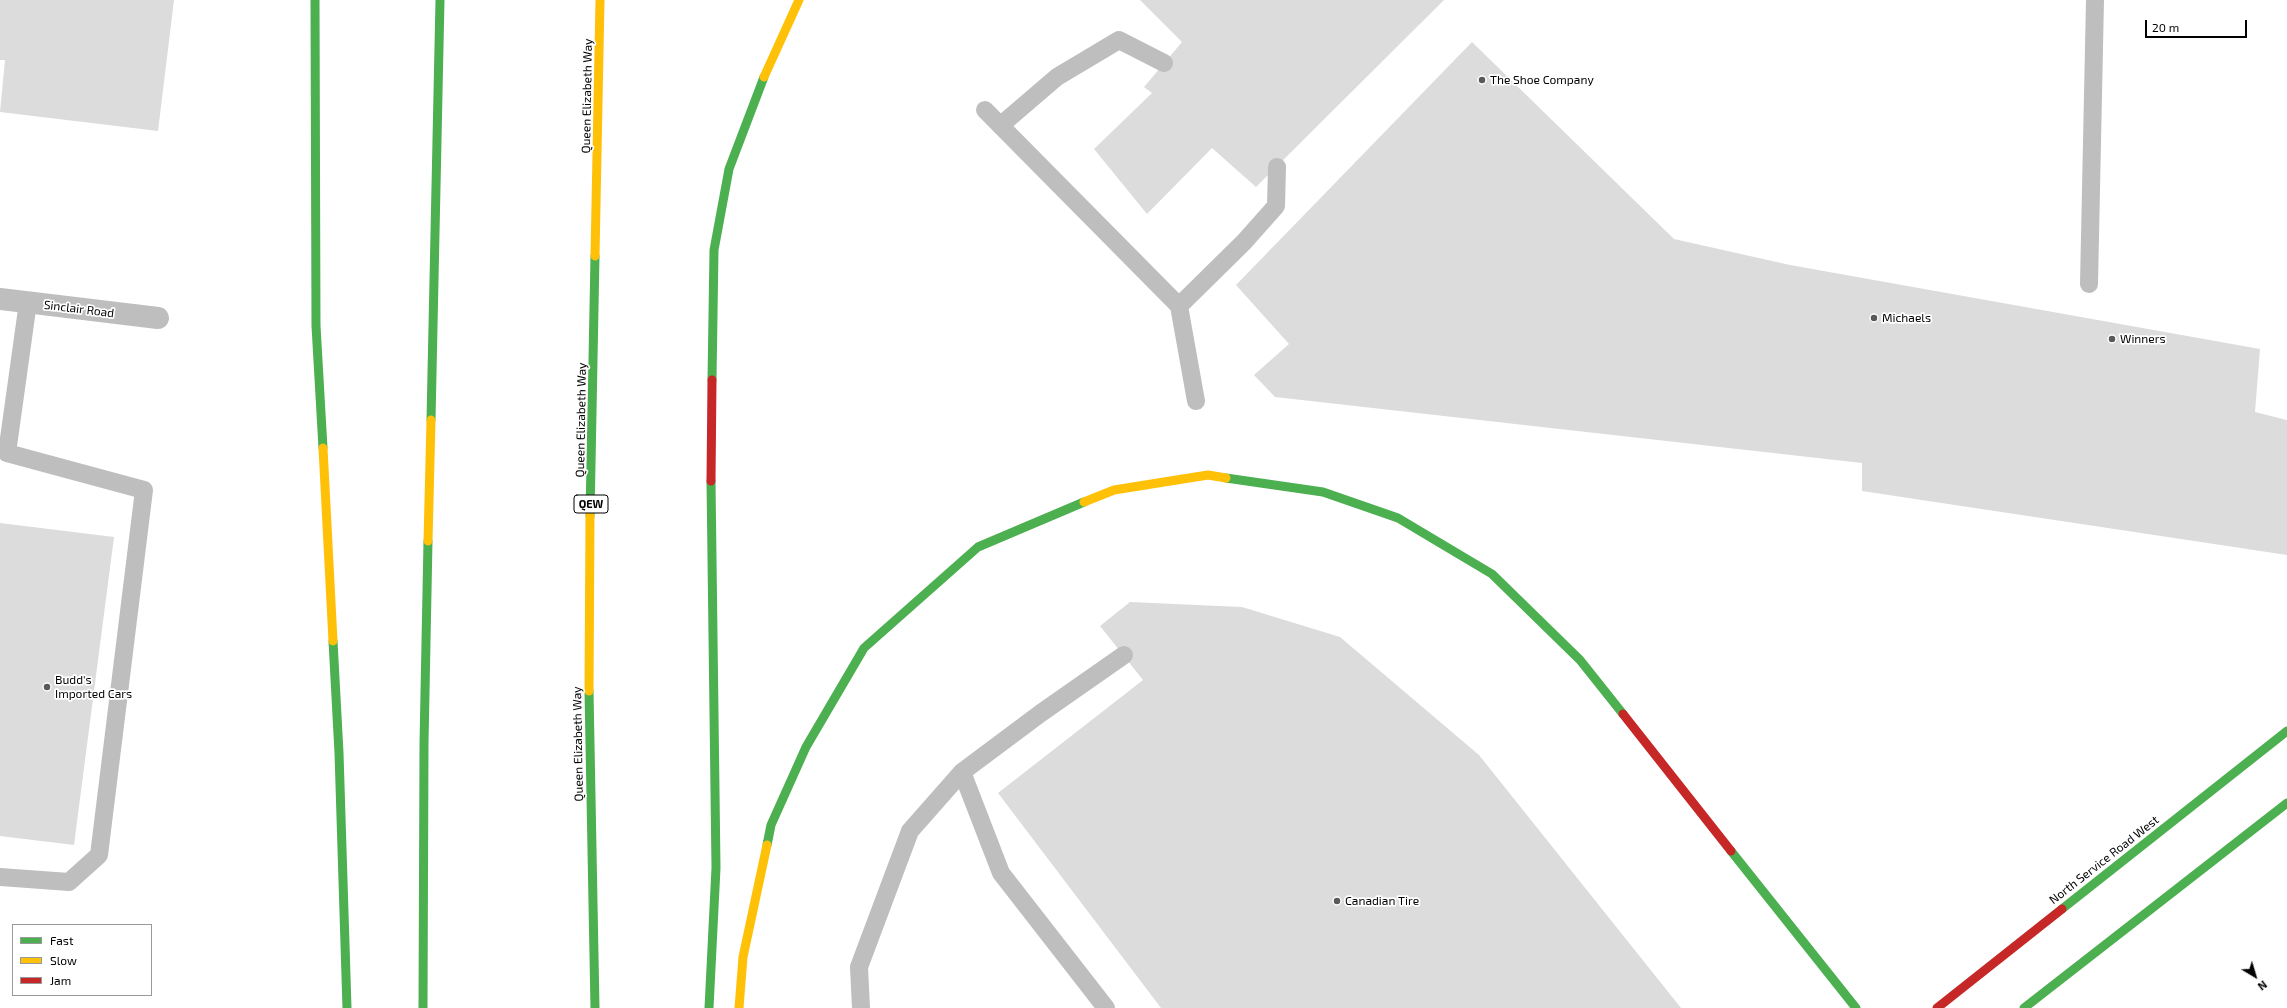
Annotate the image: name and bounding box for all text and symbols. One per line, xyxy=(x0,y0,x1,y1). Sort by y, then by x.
scale bar xyxy=(2147,12,2249,38)
text: 20 m xyxy=(2152,20,2179,34)
street label: Queen Elizabeth Way xyxy=(579,38,595,154)
place label: The Shoe Company xyxy=(1490,73,1594,87)
marker: The Shoe Company xyxy=(1477,75,1487,85)
street label: Sinclair Road xyxy=(43,298,115,320)
place label: Michaels xyxy=(1882,311,1931,325)
marker: Michaels xyxy=(1869,313,1879,323)
place label: Winners xyxy=(2120,332,2166,346)
marker: Winners xyxy=(2107,334,2117,344)
street label: Queen Elizabeth Way xyxy=(573,362,589,478)
road number: QEW xyxy=(574,495,608,513)
place label: Budd's Imported Cars xyxy=(55,673,132,701)
marker: Budd's Imported Cars xyxy=(42,682,52,692)
street label: Queen Elizabeth Way xyxy=(570,686,586,802)
street label: North Service Road West xyxy=(2046,813,2162,907)
place label: Canadian Tire xyxy=(1345,894,1419,908)
marker: Canadian Tire xyxy=(1332,896,1342,906)
legend xyxy=(12,924,152,996)
text: Fast xyxy=(50,933,73,947)
text: Slow xyxy=(50,953,77,967)
north arrow xyxy=(2235,956,2275,996)
text: Jam xyxy=(50,973,71,987)
text: N xyxy=(2256,978,2270,993)

